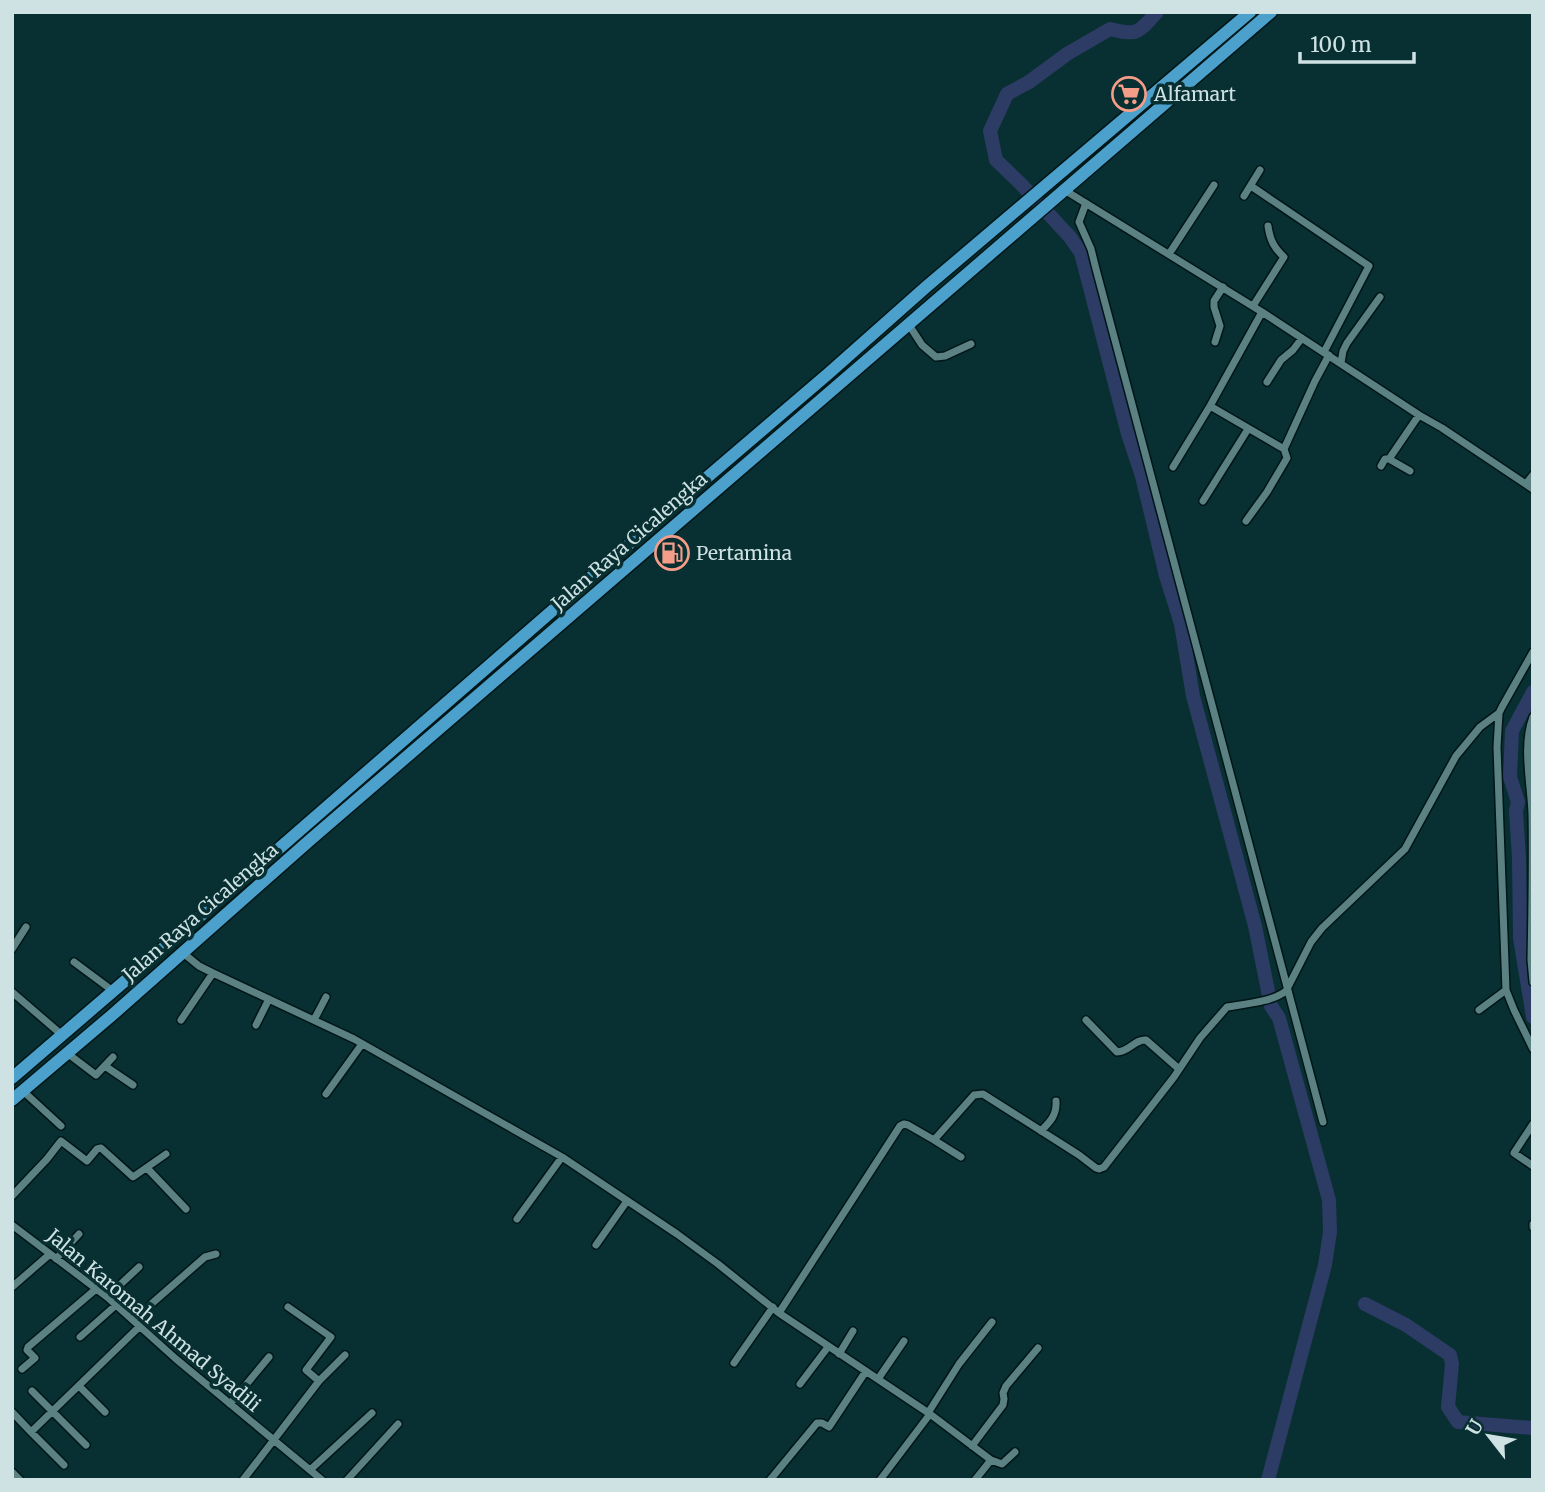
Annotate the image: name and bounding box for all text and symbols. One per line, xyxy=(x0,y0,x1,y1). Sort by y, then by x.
scale bar xyxy=(1300,21,1414,65)
text: 100 m xyxy=(1310,31,1372,58)
supermarket icon: Alfamart xyxy=(1110,75,1148,113)
place label: Alfamart xyxy=(1153,82,1237,106)
street label: Jalan Raya Cicalengka xyxy=(545,467,712,616)
fuel station icon: Pertamina xyxy=(653,534,691,572)
place label: Pertamina xyxy=(696,541,792,565)
street label: Jalan Raya Cicalengka xyxy=(116,838,283,987)
street label: Jalan Karomah Ahmad Syadili xyxy=(41,1223,266,1417)
north arrow xyxy=(1454,1401,1524,1471)
text: U xyxy=(1461,1415,1488,1439)

